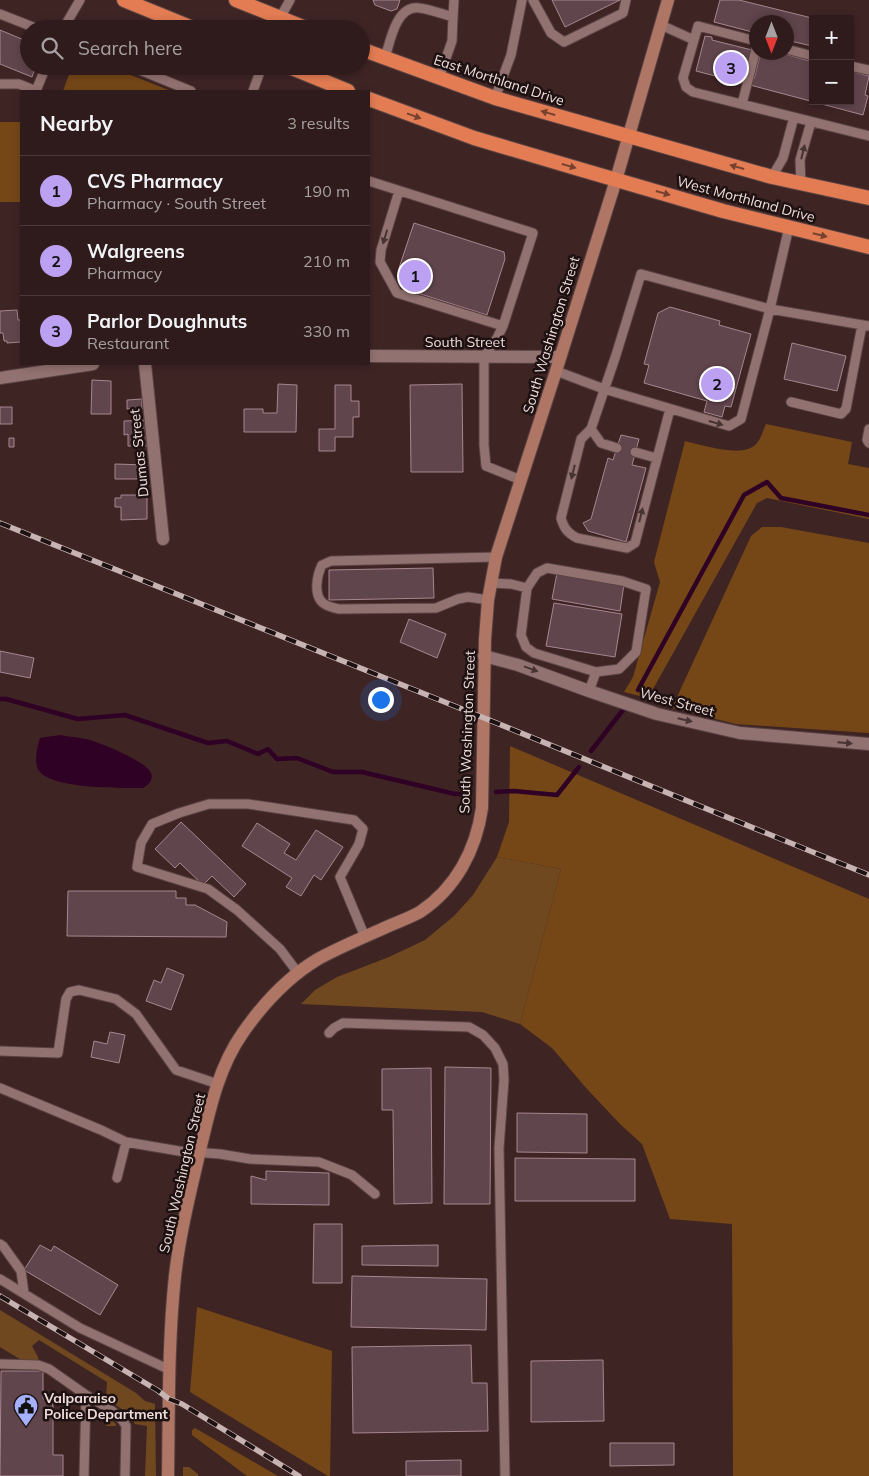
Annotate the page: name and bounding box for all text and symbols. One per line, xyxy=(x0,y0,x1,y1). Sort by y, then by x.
north arrow xyxy=(749,15,794,60)
map controls xyxy=(809,15,854,105)
button: + xyxy=(809,15,854,60)
search box xyxy=(20,20,370,75)
icon: search xyxy=(38,34,66,62)
text: Search here xyxy=(78,36,182,60)
pin: 3 xyxy=(715,49,747,87)
street label: East Morthland Drive xyxy=(431,50,567,110)
button: − xyxy=(809,60,854,105)
one-way arrow xyxy=(540,109,555,117)
text: Nearby xyxy=(40,110,113,136)
text: 3 results xyxy=(287,113,350,133)
one-way arrow xyxy=(407,113,422,120)
one-way arrow xyxy=(799,145,807,160)
one-way arrow xyxy=(729,162,744,170)
one-way arrow xyxy=(561,163,576,171)
text: CVS Pharmacy xyxy=(87,169,223,193)
street label: West Morthland Drive xyxy=(675,172,817,226)
text: 1 xyxy=(51,181,61,201)
text: 190 m xyxy=(303,181,350,201)
one-way arrow xyxy=(655,190,670,198)
text: Pharmacy · South Street xyxy=(87,193,266,213)
one-way arrow xyxy=(380,230,388,245)
one-way arrow xyxy=(812,231,827,239)
text: Walgreens xyxy=(87,239,185,263)
text: 2 xyxy=(51,251,61,271)
text: 210 m xyxy=(303,251,350,271)
street label: South Washington Street xyxy=(519,254,583,416)
pin: 1 xyxy=(399,257,431,295)
text: Pharmacy xyxy=(87,263,162,283)
text: Parlor Doughnuts xyxy=(87,309,247,333)
text: 3 xyxy=(51,321,61,341)
text: 330 m xyxy=(303,321,350,341)
text: Restaurant xyxy=(87,333,169,353)
street label: South Street xyxy=(425,333,505,351)
pin: 2 xyxy=(701,365,733,403)
street label: Dumas Street xyxy=(125,408,153,498)
one-way arrow xyxy=(709,419,724,427)
one-way arrow xyxy=(568,465,576,480)
one-way arrow xyxy=(638,508,646,523)
street label: South Washington Street xyxy=(455,650,479,814)
one-way arrow xyxy=(524,665,539,673)
street label: West Street xyxy=(638,683,716,721)
your location xyxy=(368,687,394,713)
one-way arrow xyxy=(677,716,692,724)
one-way arrow xyxy=(838,739,854,747)
street label: South Washington Street xyxy=(155,1091,209,1255)
place label: Valparaiso Police Department xyxy=(43,1389,169,1423)
public building icon: Valparaiso Police Department xyxy=(13,1393,39,1427)

